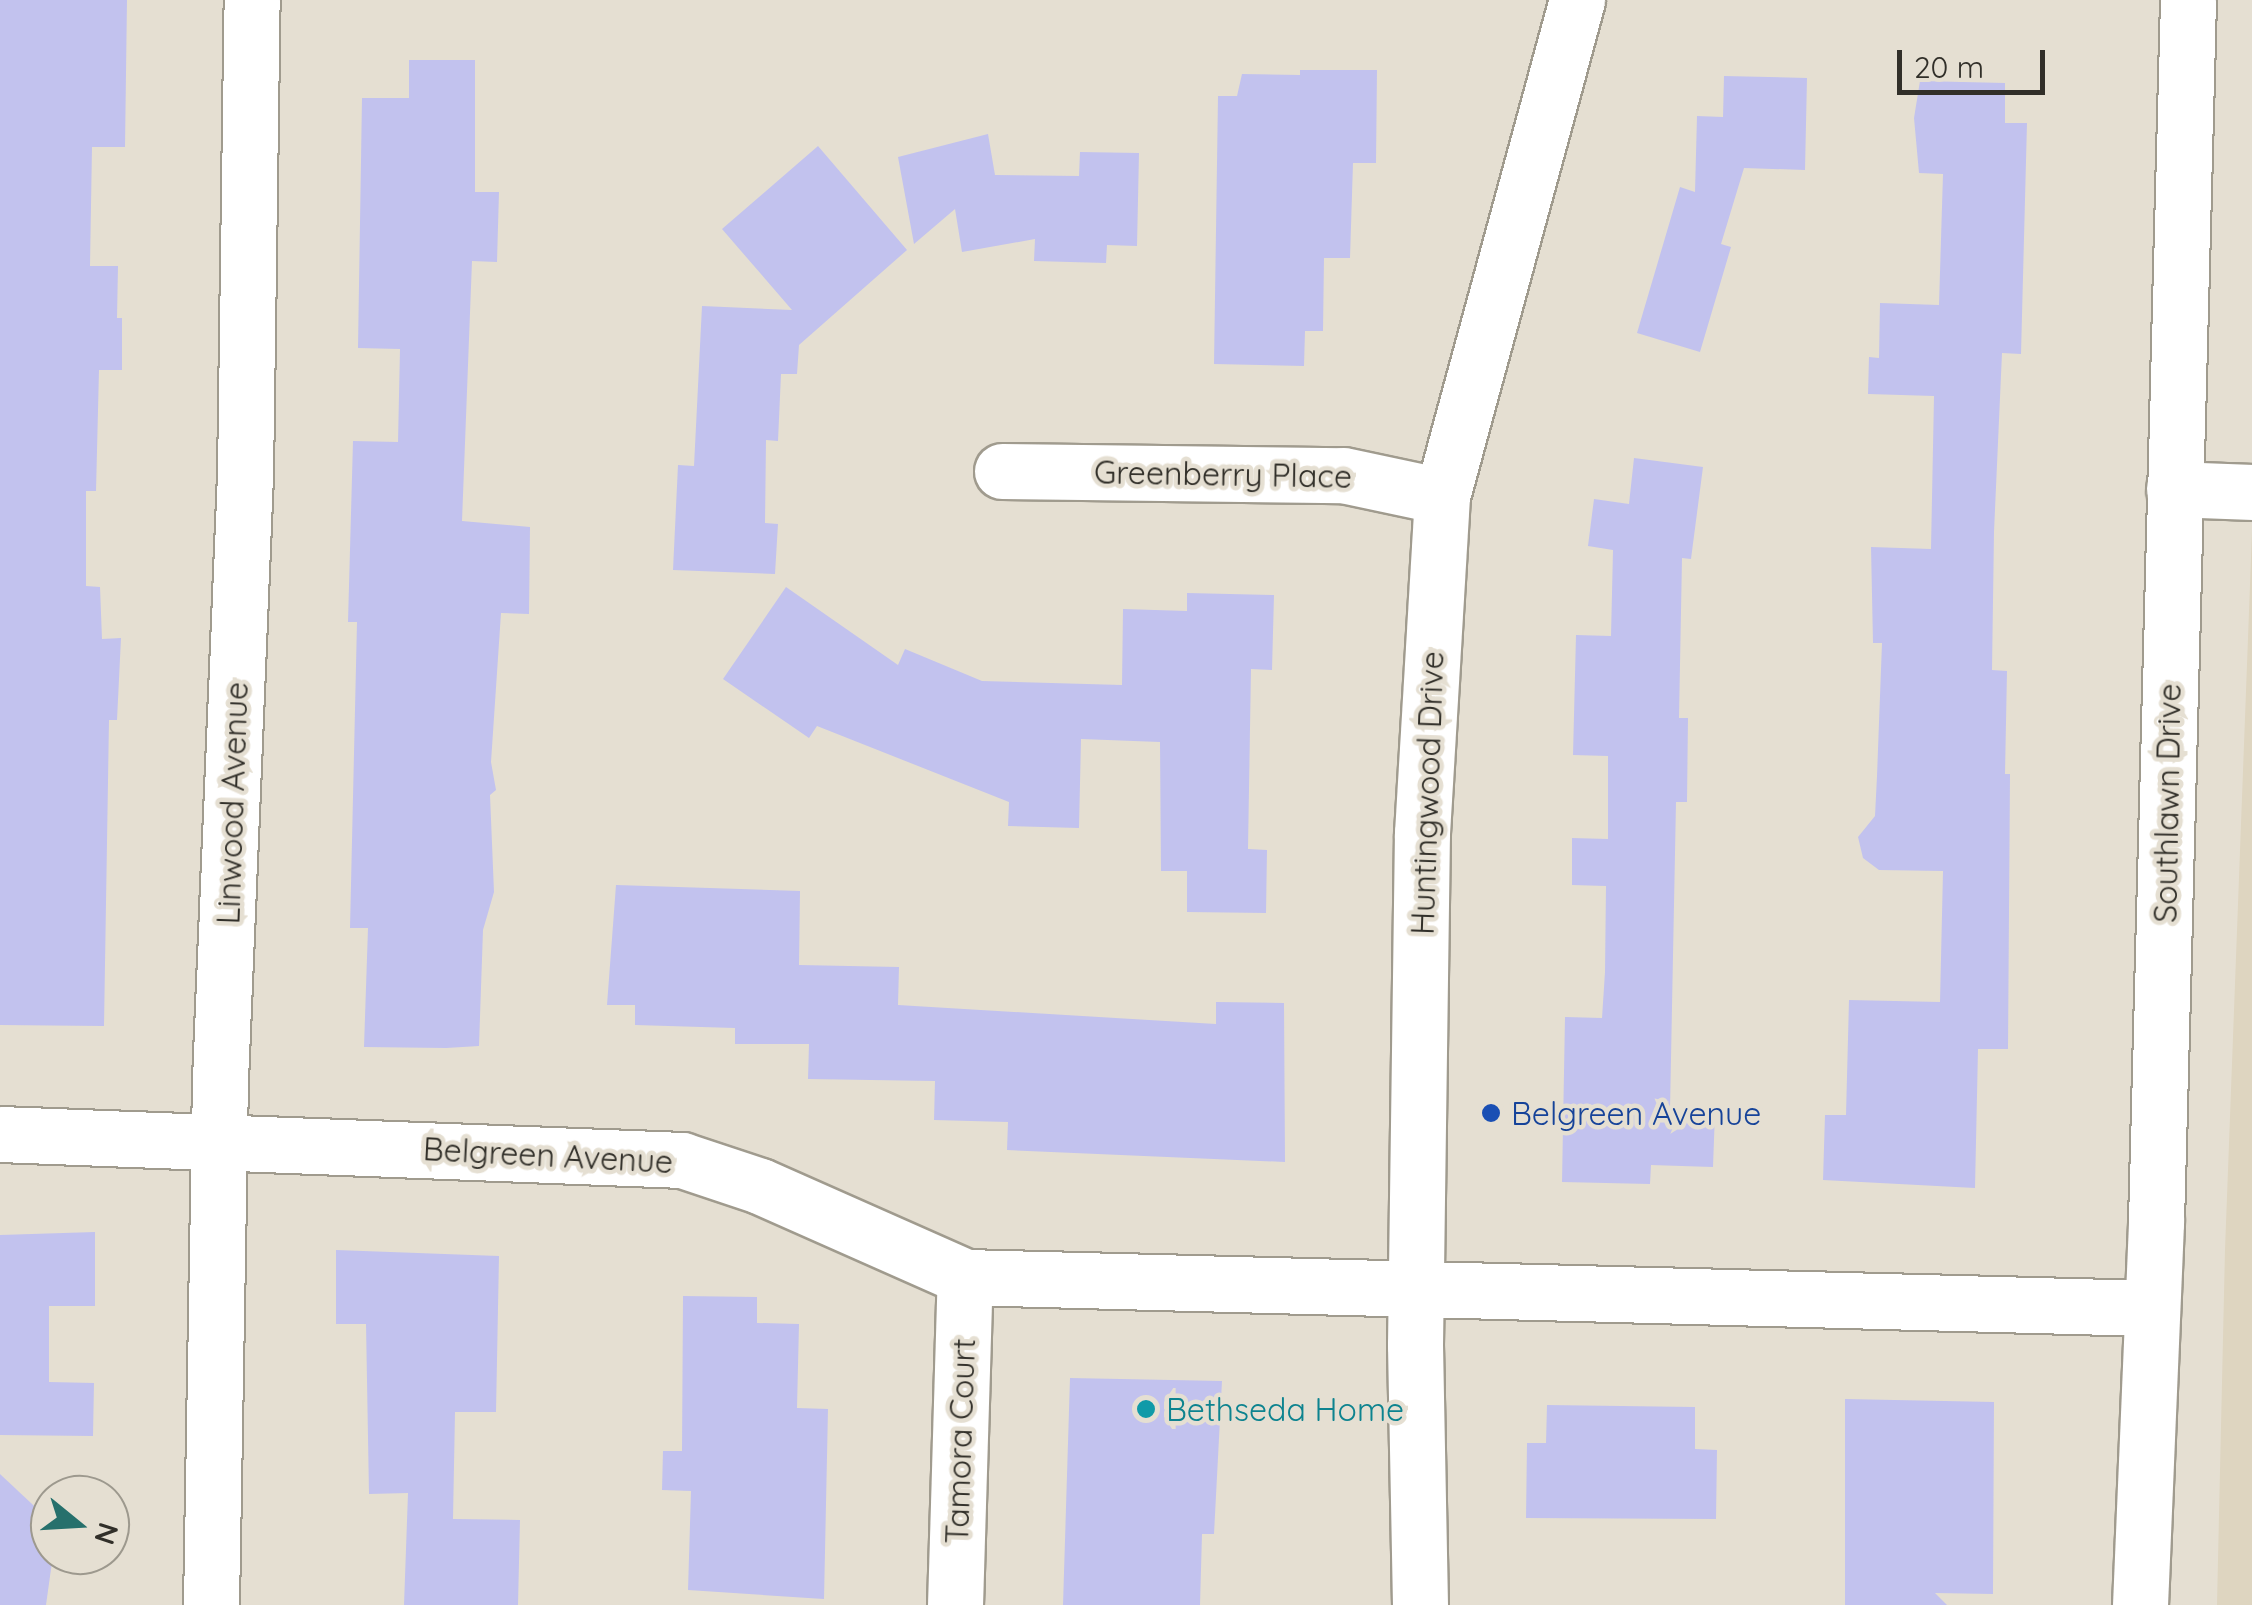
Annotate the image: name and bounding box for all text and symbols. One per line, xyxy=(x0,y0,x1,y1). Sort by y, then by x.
scale bar xyxy=(1902,30,2050,92)
text: 20 m xyxy=(1914,48,1984,86)
street label: Greenberry Place xyxy=(1094,453,1352,495)
street label: Huntingwood Drive xyxy=(1403,651,1451,935)
street label: Linwood Avenue xyxy=(209,681,255,925)
street label: Southlawn Drive xyxy=(2146,683,2188,923)
place label: Belgreen Avenue xyxy=(1511,1094,1761,1132)
marker: Belgreen Avenue xyxy=(1480,1102,1502,1124)
street label: Belgreen Avenue xyxy=(422,1129,674,1181)
street label: Tamora Court xyxy=(937,1338,983,1544)
place label: Bethseda Home xyxy=(1166,1390,1404,1428)
marker: Bethseda Home xyxy=(1135,1398,1157,1420)
north arrow xyxy=(30,1475,130,1575)
text: N xyxy=(87,1519,127,1549)

